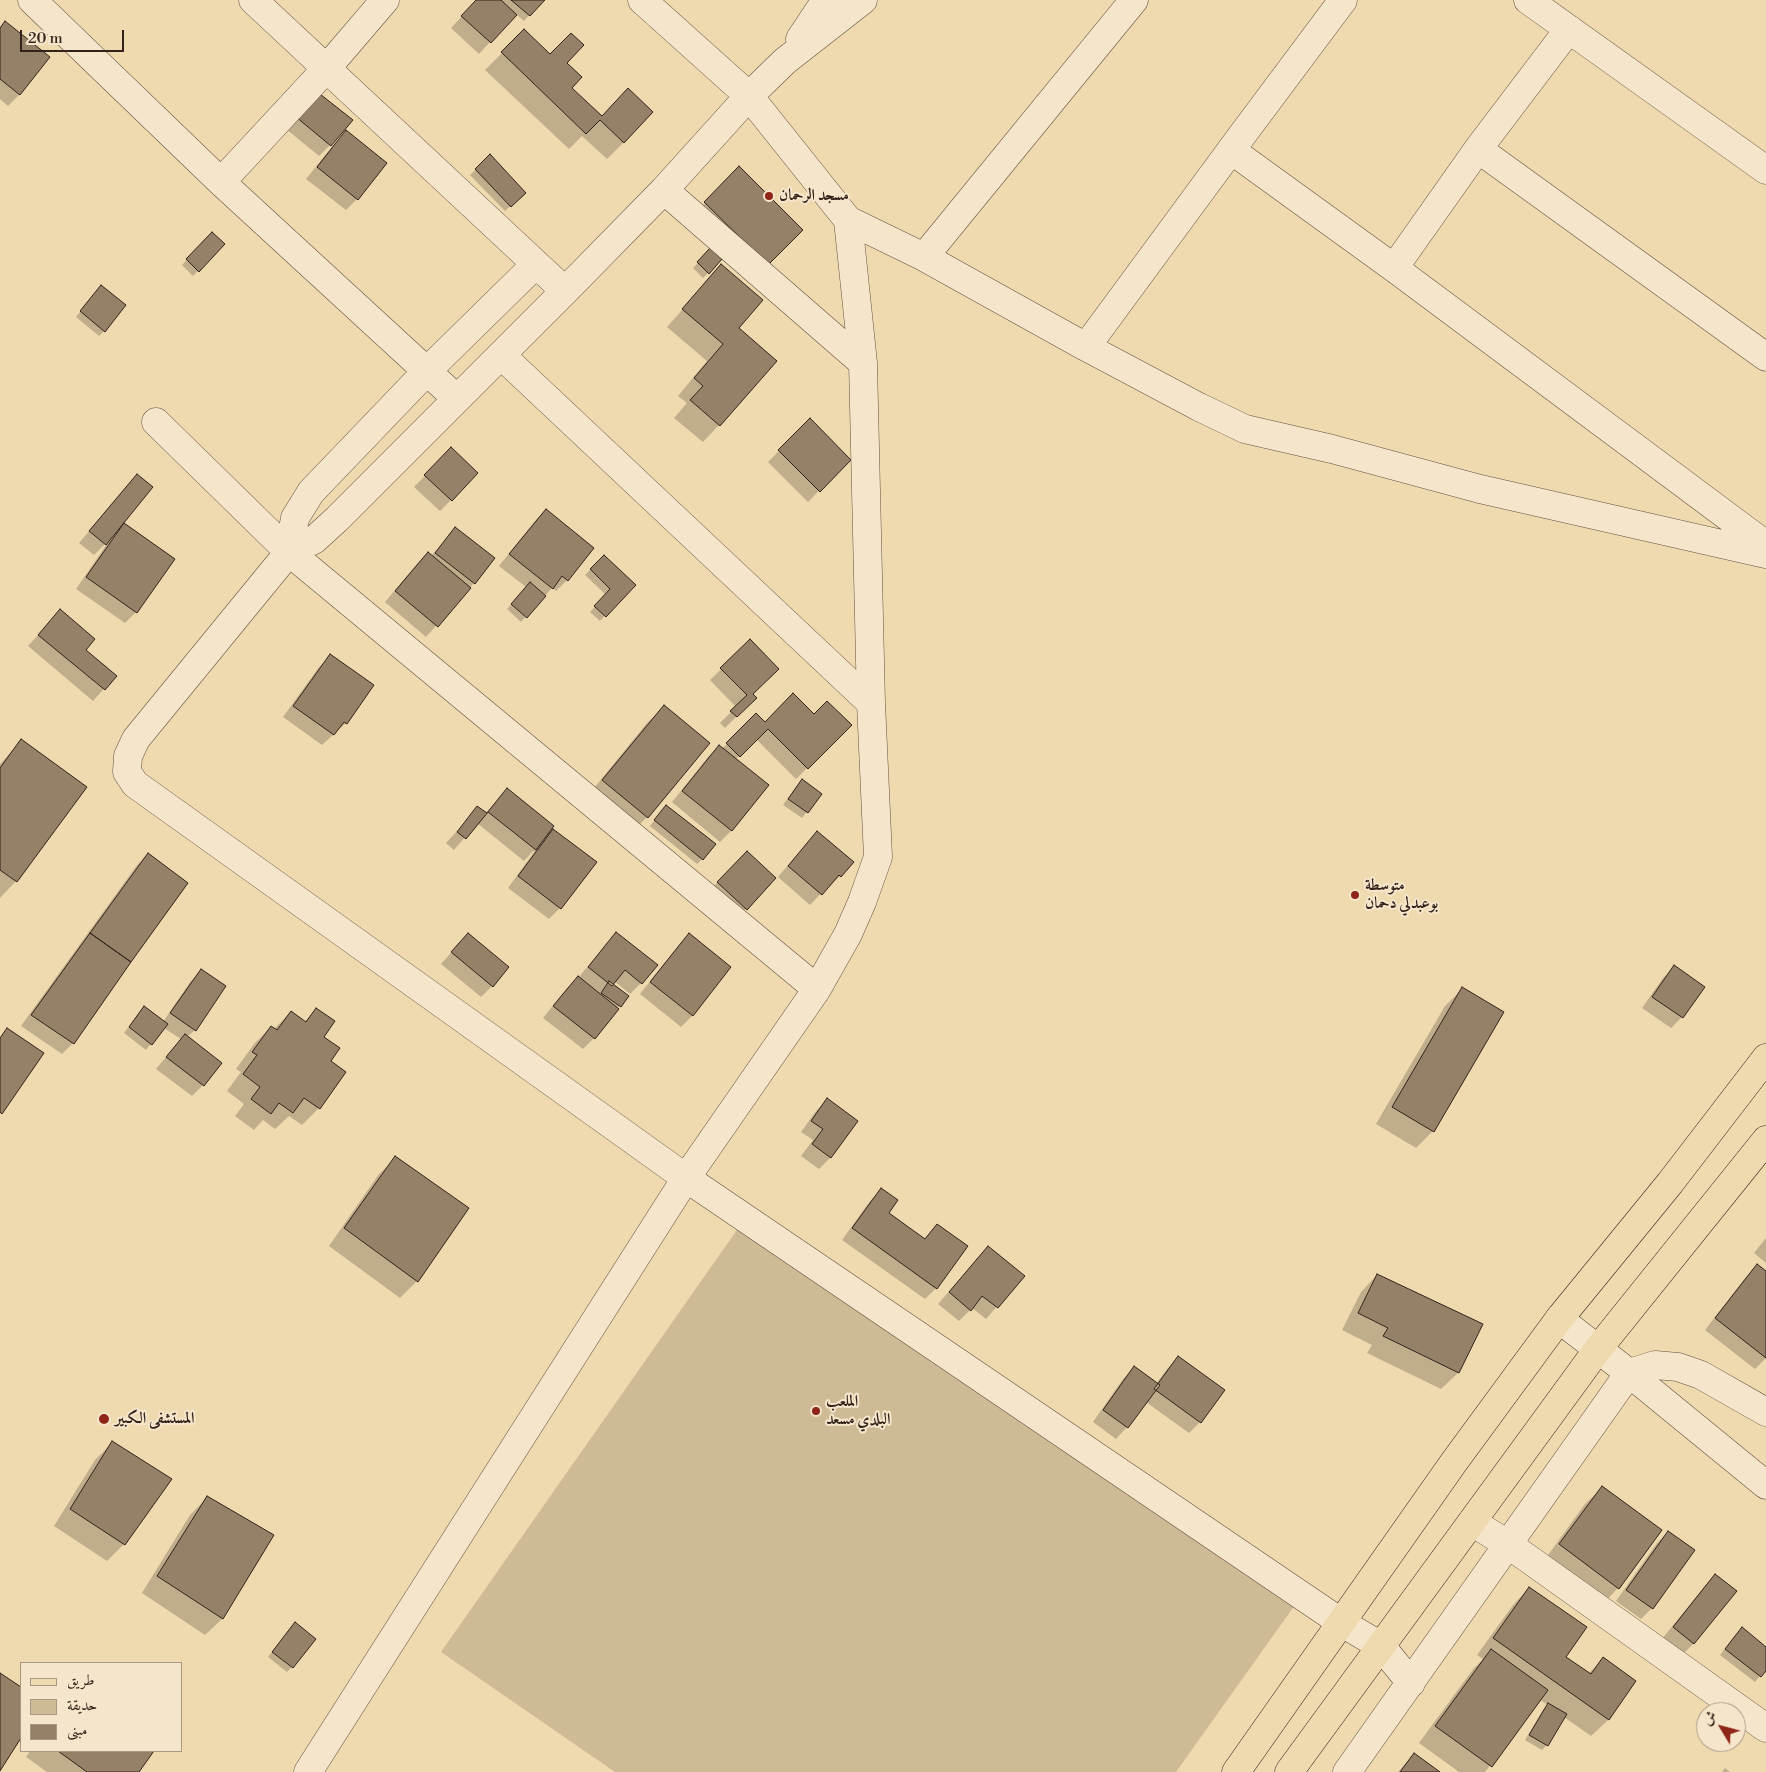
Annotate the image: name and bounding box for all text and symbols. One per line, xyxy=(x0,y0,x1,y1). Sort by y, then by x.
scale bar xyxy=(22,20,126,52)
text: 20 m xyxy=(28,29,63,48)
place label: مسجد الرحمان xyxy=(779,186,849,206)
marker: مسجد الرحمان xyxy=(763,190,775,202)
place label: متوسطة بوعبدلي دحمان xyxy=(1365,876,1438,914)
marker: متوسطة بوعبدلي دحمان xyxy=(1349,889,1361,901)
place label: الملعب البلدي مسعد xyxy=(826,1392,890,1430)
marker: الملعب البلدي مسعد xyxy=(810,1405,822,1417)
place label: المستشفى الكبير xyxy=(115,1409,195,1429)
marker: المستشفى الكبير xyxy=(97,1412,111,1426)
legend xyxy=(20,1662,182,1752)
text: طريق xyxy=(67,1671,94,1690)
text: حديقة xyxy=(67,1696,97,1715)
north arrow xyxy=(1696,1702,1746,1752)
text: ش xyxy=(1698,1708,1721,1730)
text: مبنى xyxy=(67,1721,87,1740)

